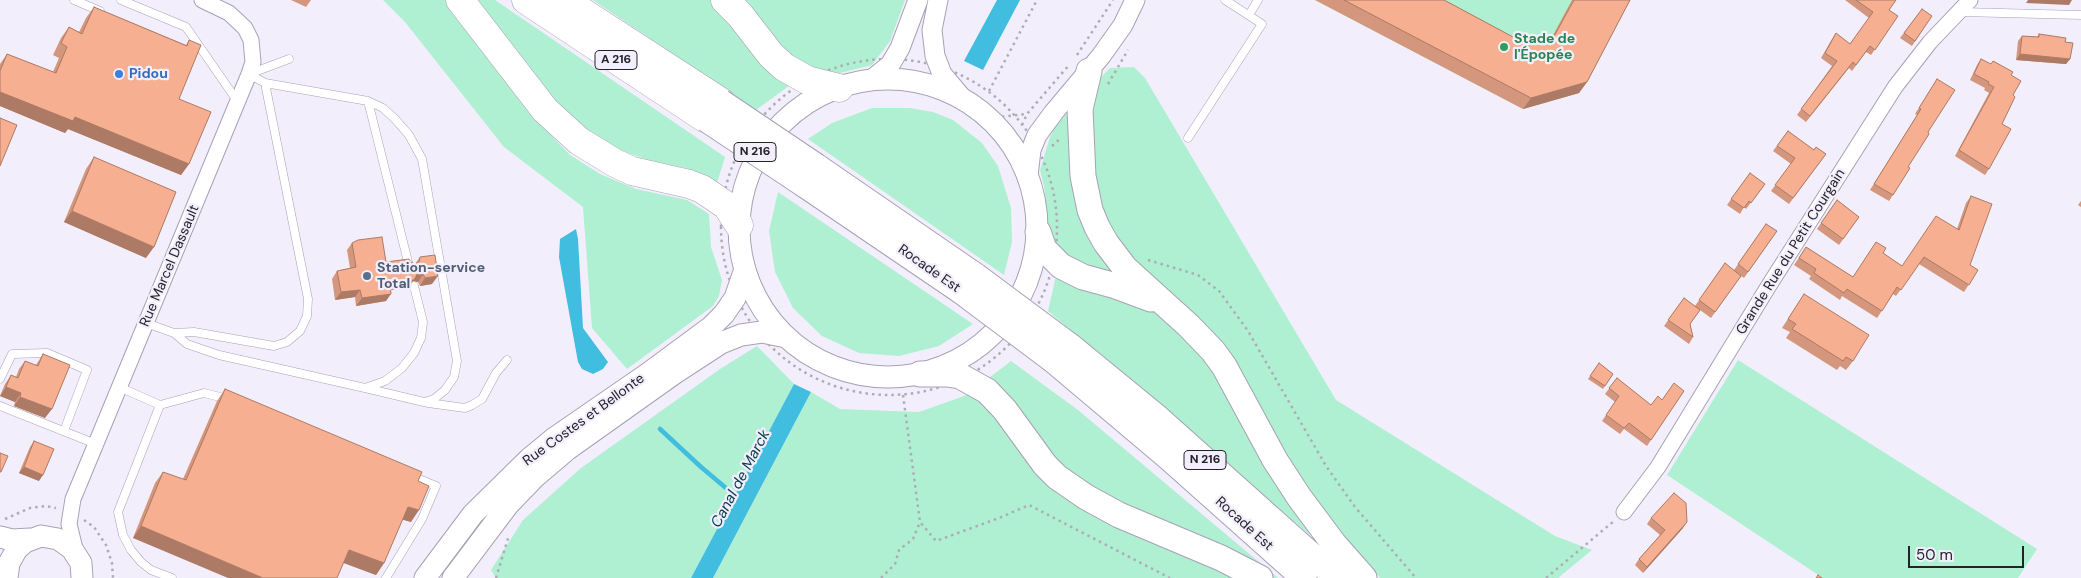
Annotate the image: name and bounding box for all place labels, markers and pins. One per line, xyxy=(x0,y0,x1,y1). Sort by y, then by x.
place label: Stade de l'Épopée xyxy=(1514,31,1575,64)
marker: Stade de l'Épopée xyxy=(1498,41,1510,53)
place label: Pidou xyxy=(129,66,168,82)
marker: Pidou xyxy=(113,68,125,80)
place label: Station-service Total xyxy=(377,260,485,292)
marker: Station-service Total xyxy=(361,270,373,282)

